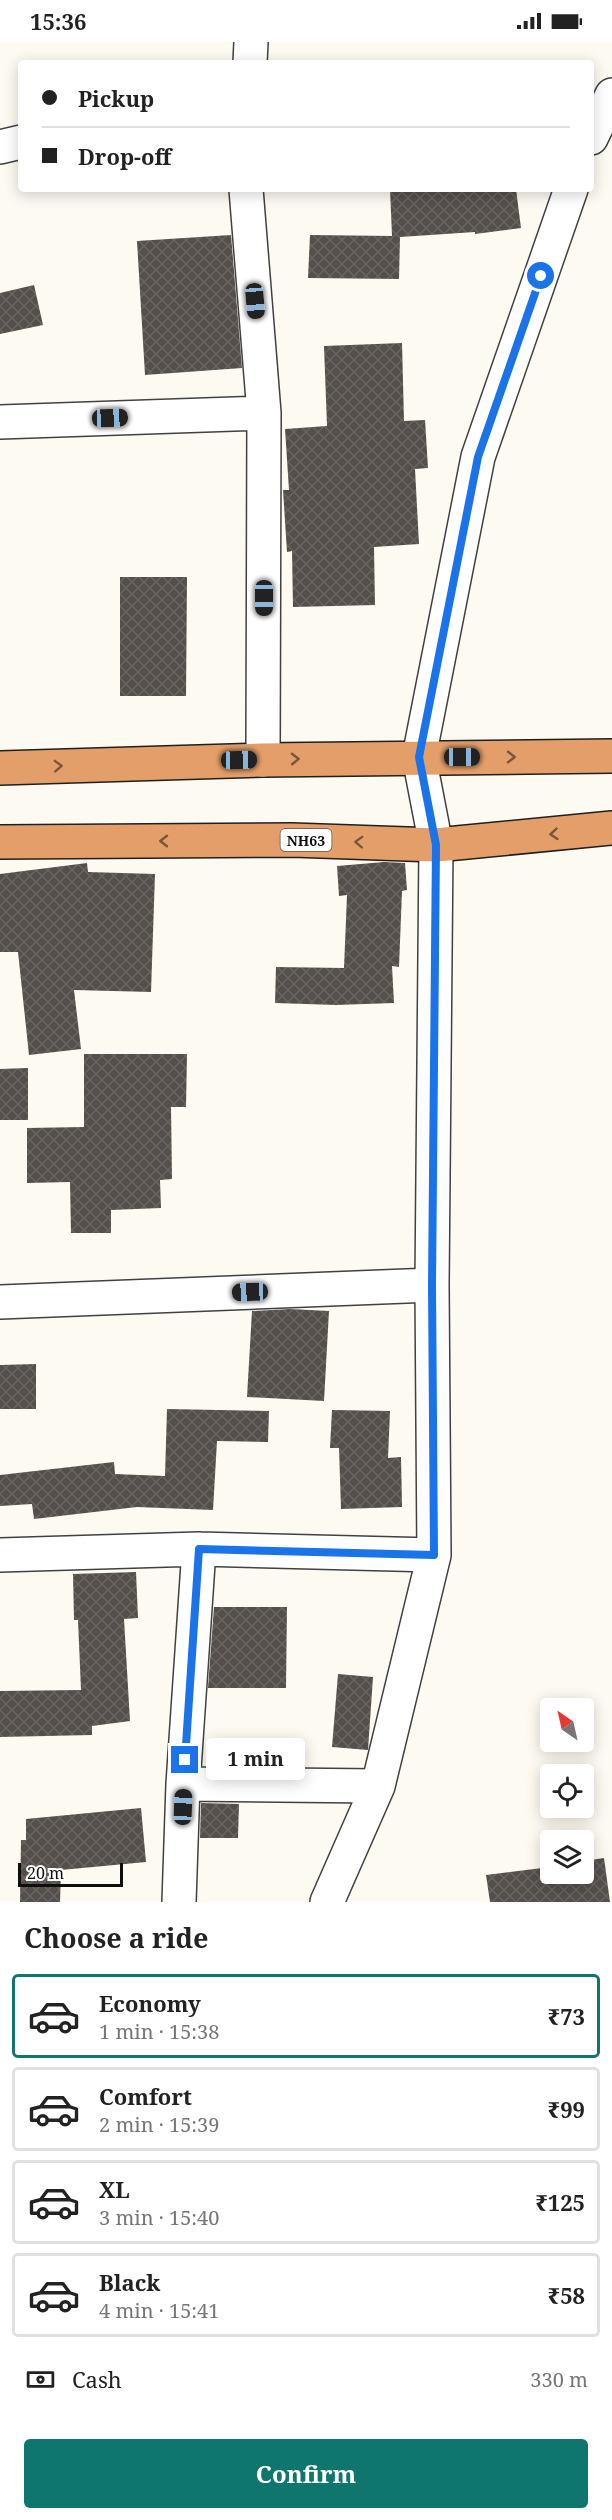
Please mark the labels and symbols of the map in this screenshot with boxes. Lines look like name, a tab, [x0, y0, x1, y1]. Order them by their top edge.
route start	[527, 262, 554, 289]
car	[244, 282, 266, 320]
car	[92, 408, 128, 428]
car	[255, 580, 273, 616]
car	[444, 748, 480, 766]
car	[221, 751, 257, 769]
one-way arrow	[507, 751, 516, 763]
one-way arrow	[291, 753, 300, 765]
one-way arrow	[54, 760, 63, 772]
one-way arrow	[549, 827, 558, 840]
road number: NH63	[280, 829, 332, 851]
one-way arrow	[160, 835, 169, 847]
one-way arrow	[355, 836, 364, 849]
car	[232, 1282, 268, 1302]
north arrow	[540, 1698, 594, 1752]
callout: 1 min	[206, 1739, 305, 1781]
route end	[171, 1746, 198, 1773]
car	[173, 1789, 193, 1825]
scale bar	[18, 1860, 123, 1888]

